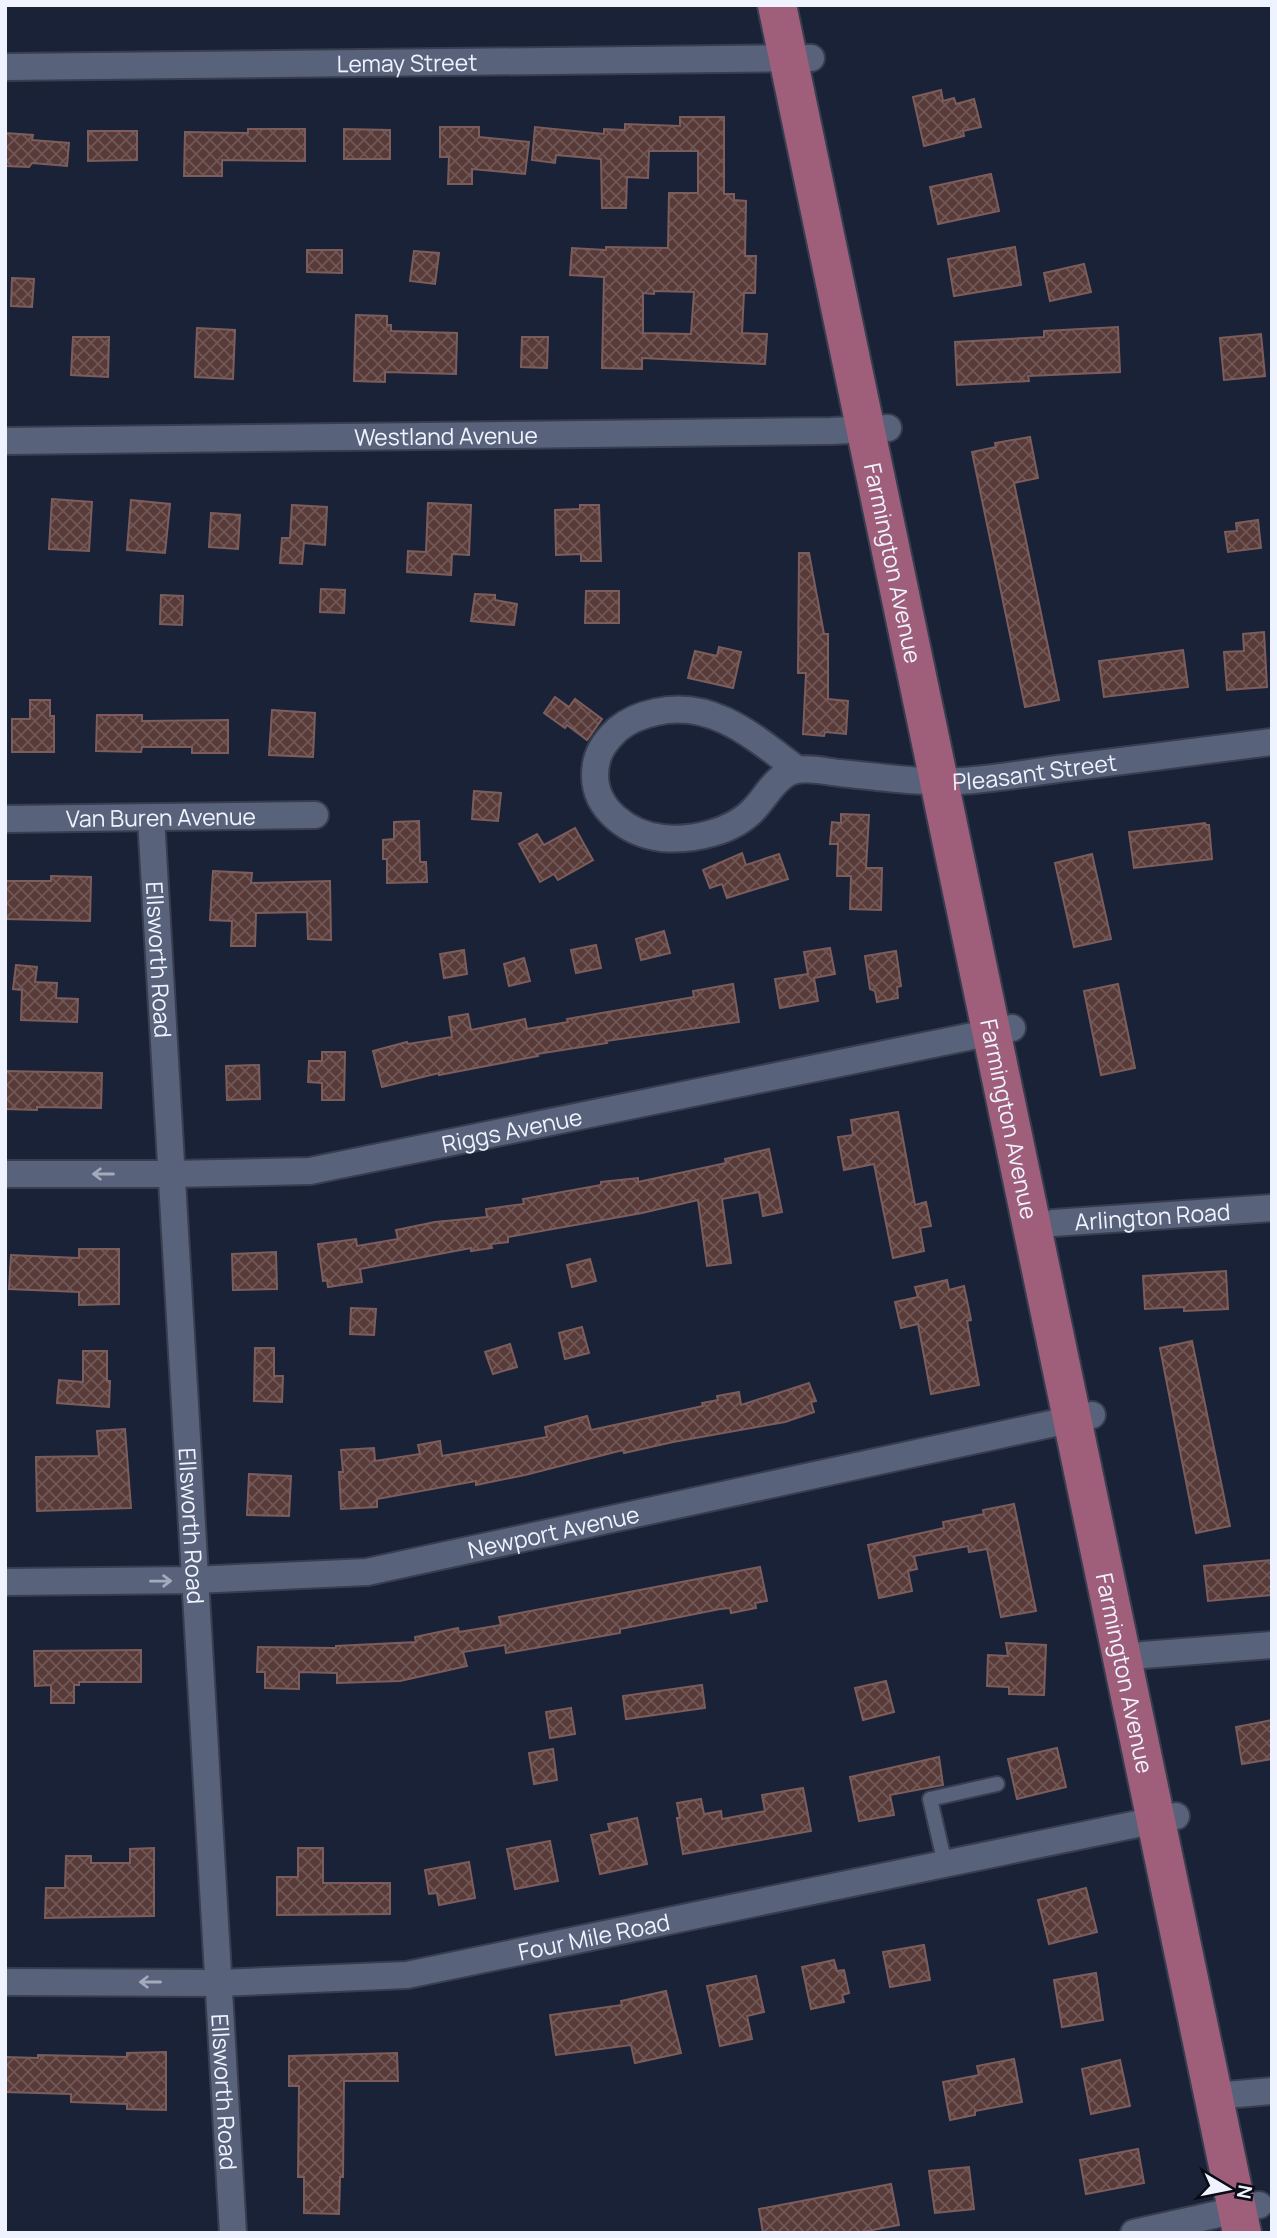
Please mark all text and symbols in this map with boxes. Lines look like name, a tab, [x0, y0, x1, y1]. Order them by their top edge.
street label: Lemay Street	[336, 46, 478, 79]
street label: Westland Avenue	[354, 419, 538, 453]
street label: Farmington Avenue	[857, 460, 930, 666]
street label: Pleasant Street	[952, 746, 1119, 797]
street label: Van Buren Avenue	[66, 800, 256, 834]
street label: Ellsworth Road	[139, 881, 180, 1039]
street label: Farmington Avenue	[973, 1016, 1046, 1222]
street label: Riggs Avenue	[439, 1100, 585, 1160]
one-way arrow	[92, 1167, 115, 1181]
street label: Arlington Road	[1073, 1195, 1231, 1237]
street label: Ellsworth Road	[172, 1447, 213, 1605]
street label: Newport Avenue	[465, 1498, 642, 1566]
street label: Farmington Avenue	[1089, 1570, 1162, 1776]
one-way arrow	[150, 1574, 173, 1587]
street label: Four Mile Road	[515, 1905, 673, 1968]
one-way arrow	[139, 1975, 162, 1989]
street label: Ellsworth Road	[204, 2013, 245, 2171]
north arrow	[1193, 2154, 1263, 2224]
text: N	[1231, 2183, 1259, 2201]

